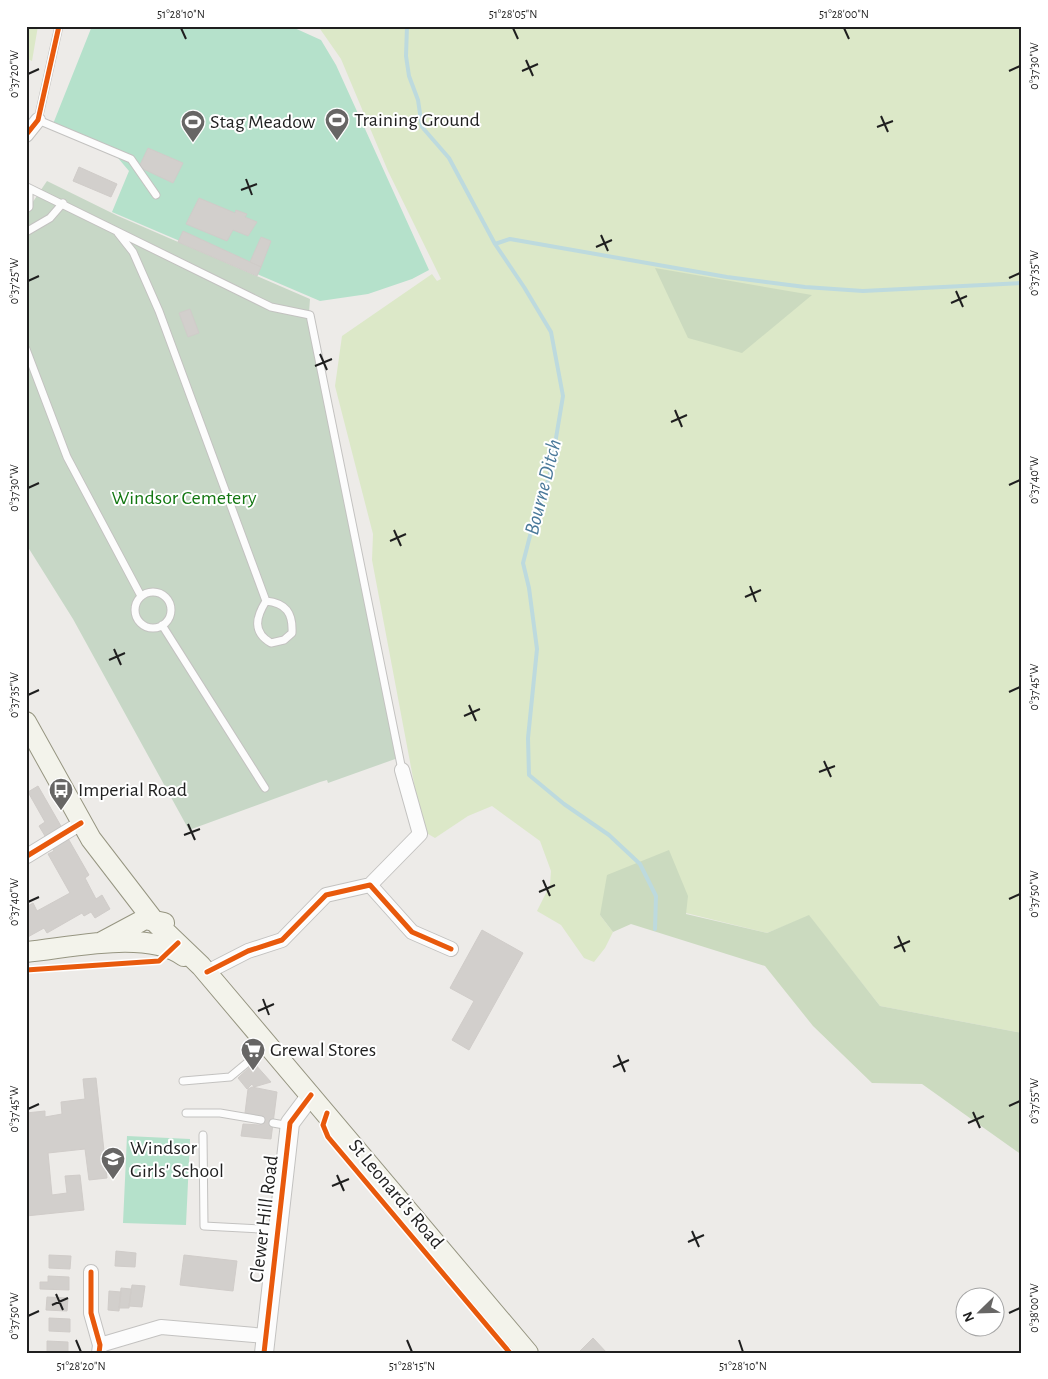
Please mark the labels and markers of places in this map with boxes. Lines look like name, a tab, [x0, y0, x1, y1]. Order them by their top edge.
sports icon: Training Ground	[324, 107, 350, 141]
sports icon: Stag Meadow	[180, 109, 206, 143]
place label: Training Ground	[354, 110, 480, 130]
place label: Stag Meadow	[210, 112, 316, 132]
bus stop icon: Imperial Road	[48, 777, 74, 811]
place label: Imperial Road	[78, 780, 187, 800]
supermarket icon: Grewal Stores	[240, 1037, 266, 1071]
place label: Grewal Stores	[270, 1040, 376, 1060]
place label: Windsor Girls' School	[130, 1138, 224, 1181]
school or university icon: Windsor Girls' School	[100, 1146, 126, 1180]

